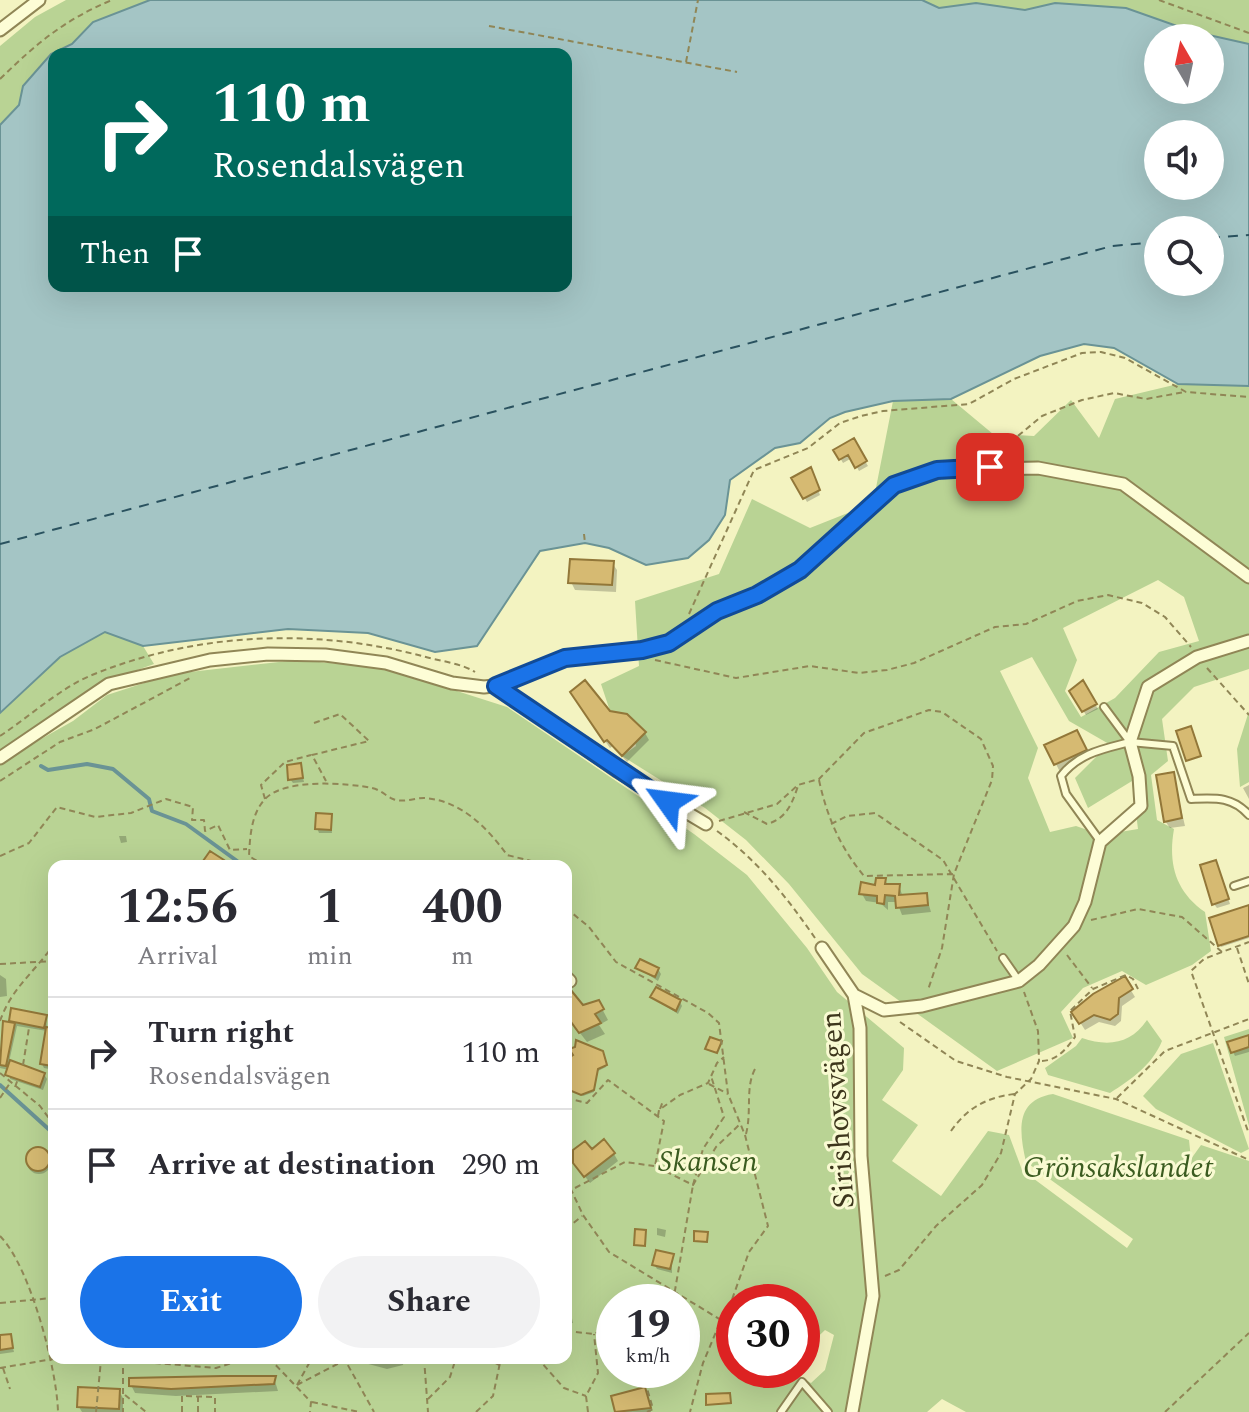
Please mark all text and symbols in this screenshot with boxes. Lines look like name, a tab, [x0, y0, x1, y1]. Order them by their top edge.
north arrow	[1144, 24, 1224, 104]
map controls	[1144, 24, 1224, 296]
text: 110 m	[212, 62, 371, 147]
icon: right	[80, 80, 184, 184]
button: sound	[1144, 120, 1224, 200]
text: Rosendalsvägen	[212, 139, 465, 194]
button: search	[1144, 216, 1224, 296]
text: Then	[80, 231, 150, 277]
icon: arrive	[166, 232, 210, 276]
pin	[956, 433, 1024, 501]
icon: arrive	[968, 445, 1012, 489]
position arrow	[626, 760, 710, 844]
text: 12:56	[117, 871, 238, 944]
text: 1	[316, 871, 343, 944]
text: 400	[422, 871, 503, 944]
text: Arrival	[137, 936, 218, 976]
text: min	[307, 936, 353, 976]
text: m	[451, 936, 473, 976]
text: Turn right	[148, 1010, 294, 1056]
street label: Sirishovsvägen	[808, 1010, 868, 1210]
text: 110 m	[462, 1030, 540, 1076]
icon: right	[80, 1031, 124, 1075]
text: Rosendalsvägen	[148, 1056, 331, 1096]
park label: Skansen	[658, 1139, 758, 1185]
text: Arrive at destination	[148, 1142, 435, 1188]
text: 290 m	[462, 1142, 540, 1188]
icon: arrive	[80, 1143, 124, 1187]
park label: Grönsakslandet	[1023, 1145, 1214, 1191]
button: Exit	[80, 1256, 302, 1348]
button: Share	[318, 1256, 540, 1348]
speed limit sign: 30	[716, 1284, 820, 1388]
text: 19	[626, 1295, 670, 1356]
text: km/h	[626, 1341, 671, 1371]

